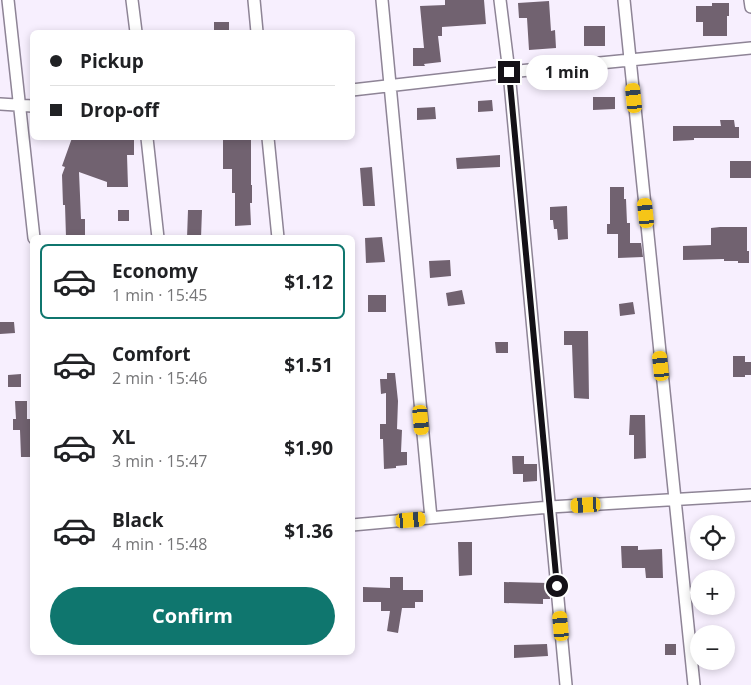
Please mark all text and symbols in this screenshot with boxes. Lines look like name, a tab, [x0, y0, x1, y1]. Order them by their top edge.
text: Pickup	[80, 48, 144, 74]
callout: 1 min	[526, 54, 609, 90]
route end	[498, 61, 520, 83]
text: 1 min	[545, 61, 589, 83]
car	[624, 82, 643, 114]
text: Drop-off	[80, 97, 159, 123]
car	[636, 197, 655, 229]
text: Economy	[112, 258, 198, 284]
icon: car	[52, 259, 97, 304]
text: $1.12	[284, 269, 333, 295]
text: 1 min · 15:45	[112, 284, 207, 306]
text: Comfort	[112, 341, 191, 367]
icon: car	[52, 342, 97, 387]
car	[651, 350, 670, 382]
text: $1.51	[284, 352, 333, 378]
text: 2 min · 15:46	[112, 367, 207, 389]
car	[412, 404, 429, 436]
text: XL	[112, 424, 135, 450]
icon: car	[52, 425, 97, 470]
text: $1.90	[284, 435, 333, 461]
text: 3 min · 15:47	[112, 450, 207, 472]
car	[570, 497, 601, 513]
text: Black	[112, 507, 164, 533]
icon: car	[52, 508, 97, 553]
car	[395, 511, 426, 529]
map controls	[690, 515, 735, 670]
button: locate	[690, 515, 735, 560]
text: $1.36	[284, 518, 333, 544]
text: 4 min · 15:48	[112, 533, 207, 555]
button: +	[690, 570, 735, 615]
route start	[546, 575, 568, 597]
button: Confirm	[50, 587, 335, 645]
car	[552, 610, 569, 642]
button: −	[690, 625, 735, 670]

